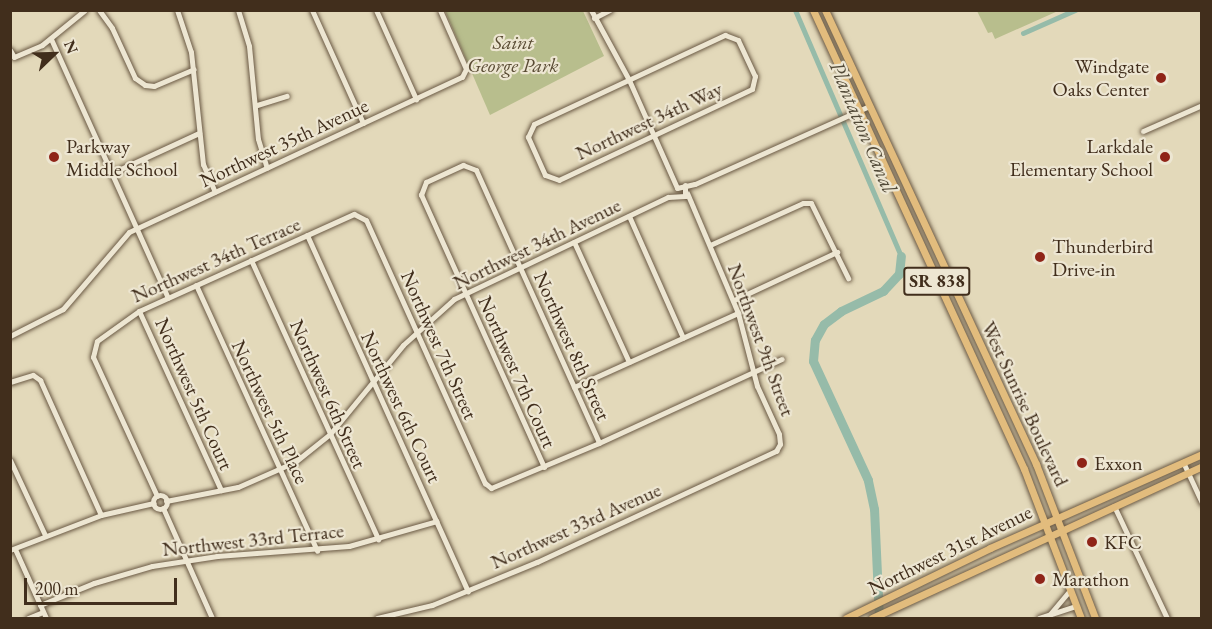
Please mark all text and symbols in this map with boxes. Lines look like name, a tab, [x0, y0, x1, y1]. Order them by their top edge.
north arrow	[24, 24, 84, 84]
park label: Saint George Park	[467, 31, 559, 78]
text: N	[59, 37, 83, 57]
place label: Windgate Oaks Center	[1053, 54, 1149, 101]
water label: Plantation Canal	[824, 57, 902, 197]
marker: Windgate Oaks Center	[1154, 71, 1168, 85]
street label: Northwest 34th Way	[572, 77, 726, 165]
street label: Northwest 35th Avenue	[196, 93, 372, 193]
place label: Parkway Middle School	[66, 134, 178, 181]
place label: Larkdale Elementary School	[1009, 134, 1153, 181]
marker: Parkway Middle School	[47, 150, 61, 164]
marker: Larkdale Elementary School	[1158, 150, 1172, 164]
street label: Northwest 34th Avenue	[449, 193, 625, 295]
street label: Northwest 34th Terrace	[128, 212, 304, 308]
place label: Thunderbird Drive-in	[1052, 234, 1153, 281]
marker: Thunderbird Drive-in	[1033, 250, 1047, 264]
street label: Northwest 9th Street	[722, 261, 800, 419]
road number: SR 838	[902, 266, 972, 296]
street label: Northwest 7th Street	[395, 267, 483, 423]
street label: Northwest 8th Street	[528, 268, 616, 424]
street label: Northwest 7th Court	[473, 292, 561, 452]
street label: Northwest 5th Court	[150, 314, 238, 474]
street label: Northwest 6th Street	[284, 316, 372, 472]
street label: West Sunrise Boulevard	[976, 318, 1074, 490]
street label: Northwest 6th Court	[355, 328, 447, 486]
street label: Northwest 5th Place	[226, 336, 314, 488]
place label: Exxon	[1094, 451, 1142, 475]
marker: Exxon	[1075, 456, 1089, 470]
street label: Northwest 33rd Avenue	[487, 478, 665, 574]
street label: Northwest 31st Avenue	[864, 500, 1036, 600]
street label: Northwest 33rd Terrace	[161, 519, 345, 561]
place label: KFC	[1104, 530, 1142, 554]
marker: KFC	[1085, 535, 1099, 549]
scale bar	[27, 566, 180, 604]
place label: Marathon	[1052, 567, 1129, 591]
marker: Marathon	[1033, 572, 1047, 586]
text: 200 m	[35, 577, 79, 600]

